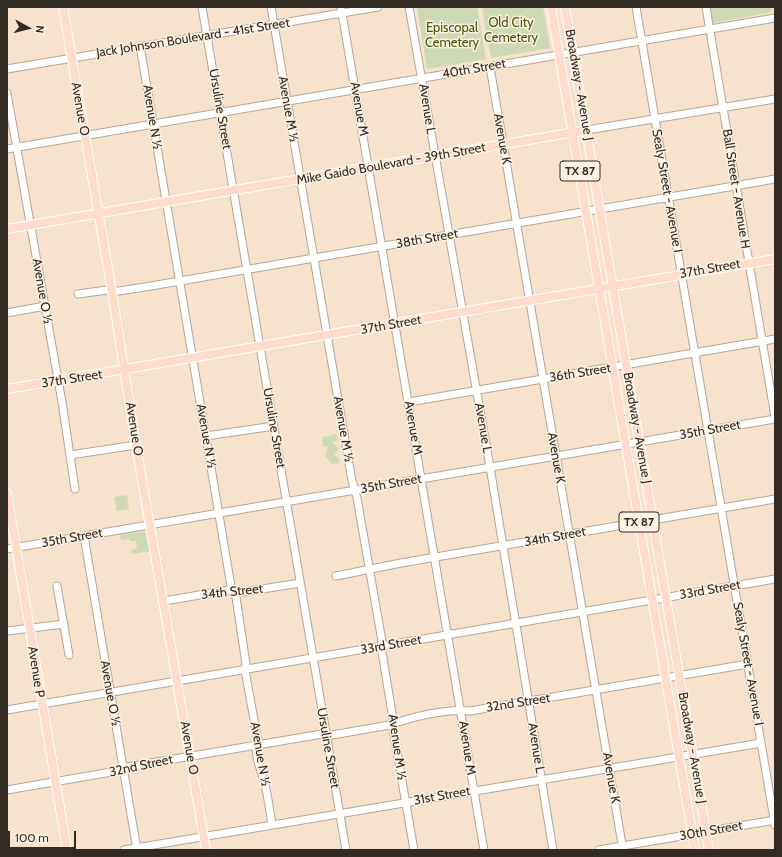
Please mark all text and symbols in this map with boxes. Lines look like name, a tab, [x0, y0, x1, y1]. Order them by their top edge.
north arrow	[8, 8, 48, 48]
street label: Jack Johnson Boulevard - 41st Street	[95, 15, 291, 61]
park label: Old City Cemetery	[484, 15, 538, 46]
park label: Episcopal Cemetery	[425, 20, 479, 51]
text: N	[32, 25, 47, 34]
street label: Broadway - Avenue J	[562, 28, 596, 142]
street label: 40th Street	[441, 56, 507, 82]
street label: Ursuline Street	[205, 67, 235, 151]
street label: Avenue M ½	[275, 75, 301, 143]
street label: Avenue O	[68, 81, 92, 137]
street label: Avenue M	[347, 81, 371, 137]
street label: Avenue L	[415, 83, 439, 135]
street label: Avenue N ½	[139, 84, 165, 150]
street label: Avenue K	[490, 112, 514, 166]
street label: Sealy Street - Avenue I	[648, 128, 686, 254]
street label: Ball Street - Avenue H	[719, 128, 753, 250]
street label: Mike Gaido Boulevard - 39th Street	[295, 140, 487, 188]
road number: TX 87	[560, 161, 600, 181]
street label: 38th Street	[395, 226, 459, 252]
street label: 37th Street	[678, 256, 742, 282]
street label: Avenue O ½	[29, 257, 55, 325]
street label: 37th Street	[359, 312, 423, 338]
street label: 36th Street	[548, 360, 612, 386]
street label: 37th Street	[40, 366, 104, 392]
street label: Broadway - Avenue J	[620, 371, 654, 485]
street label: Ursuline Street	[259, 386, 289, 470]
street label: Avenue M ½	[330, 395, 356, 463]
street label: Avenue M	[401, 400, 425, 456]
street label: Avenue O	[122, 401, 146, 457]
street label: Avenue L	[471, 402, 495, 454]
street label: Avenue N ½	[193, 403, 219, 469]
street label: 35th Street	[678, 417, 742, 443]
street label: Avenue K	[544, 431, 568, 485]
street label: 35th Street	[359, 471, 423, 497]
road number: TX 87	[619, 512, 659, 532]
street label: 34th Street	[523, 524, 587, 550]
street label: 35th Street	[40, 525, 104, 551]
street label: 33rd Street	[678, 577, 742, 603]
street label: 34th Street	[200, 581, 264, 603]
street label: Sealy Street - Avenue I	[729, 601, 767, 727]
street label: 33rd Street	[359, 632, 423, 658]
street label: Avenue P	[24, 645, 48, 699]
street label: Avenue O ½	[97, 659, 123, 727]
street label: 32nd Street	[485, 690, 551, 716]
street label: Broadway - Avenue J	[675, 691, 709, 805]
street label: Ursuline Street	[313, 706, 343, 790]
street label: Avenue M ½	[385, 713, 409, 781]
street label: Avenue O	[177, 720, 201, 776]
street label: Avenue M	[455, 720, 479, 776]
street label: Avenue N ½	[247, 721, 273, 787]
street label: Avenue L	[524, 722, 548, 774]
street label: Avenue K	[599, 751, 623, 805]
street label: 32nd Street	[108, 752, 174, 780]
street label: 31st Street	[412, 783, 472, 809]
street label: 30th Street	[678, 818, 744, 844]
scale bar	[10, 823, 78, 849]
text: 100 m	[15, 830, 49, 845]

